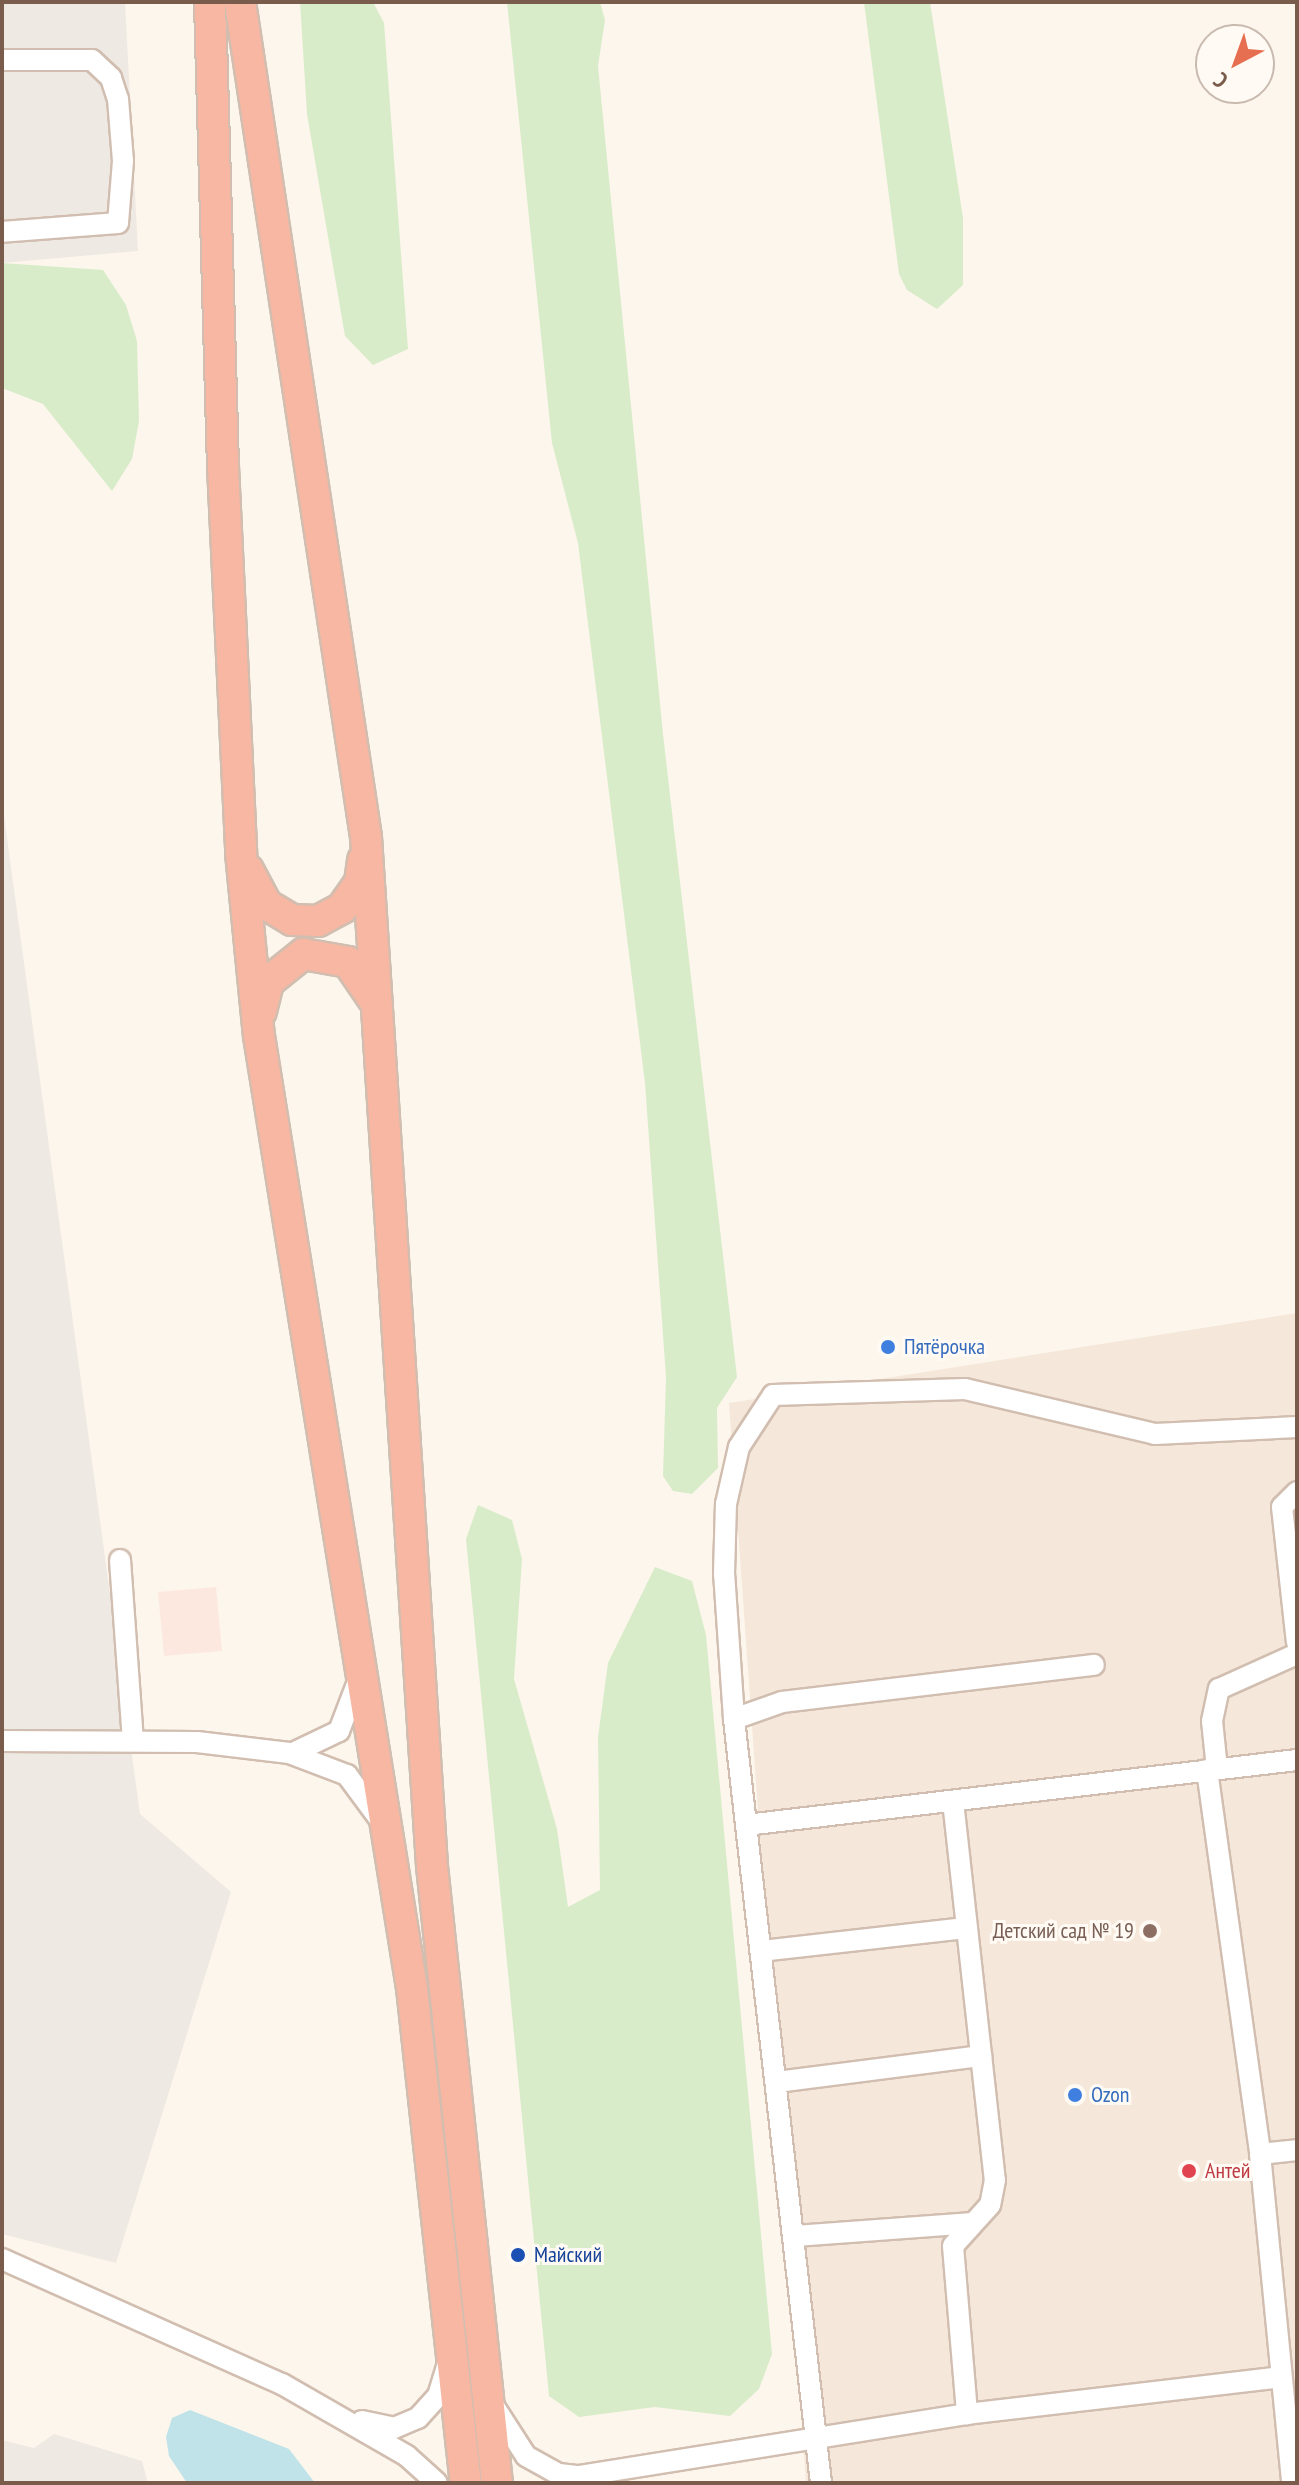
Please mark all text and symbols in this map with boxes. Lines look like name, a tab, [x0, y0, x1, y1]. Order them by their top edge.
north arrow	[1195, 24, 1275, 104]
text: С	[1208, 67, 1234, 94]
place label: Пятёрочка	[904, 1334, 985, 1360]
marker: Пятёрочка	[879, 1338, 897, 1356]
place label: Детский сад № 19	[993, 1918, 1134, 1944]
marker: Детский сад № 19	[1141, 1922, 1159, 1940]
place label: Ozon	[1091, 2082, 1130, 2108]
marker: Ozon	[1066, 2086, 1084, 2104]
place label: Антей	[1205, 2158, 1250, 2184]
marker: Антей	[1180, 2162, 1198, 2180]
place label: Майский	[534, 2242, 602, 2268]
marker: Майский	[509, 2246, 527, 2264]

